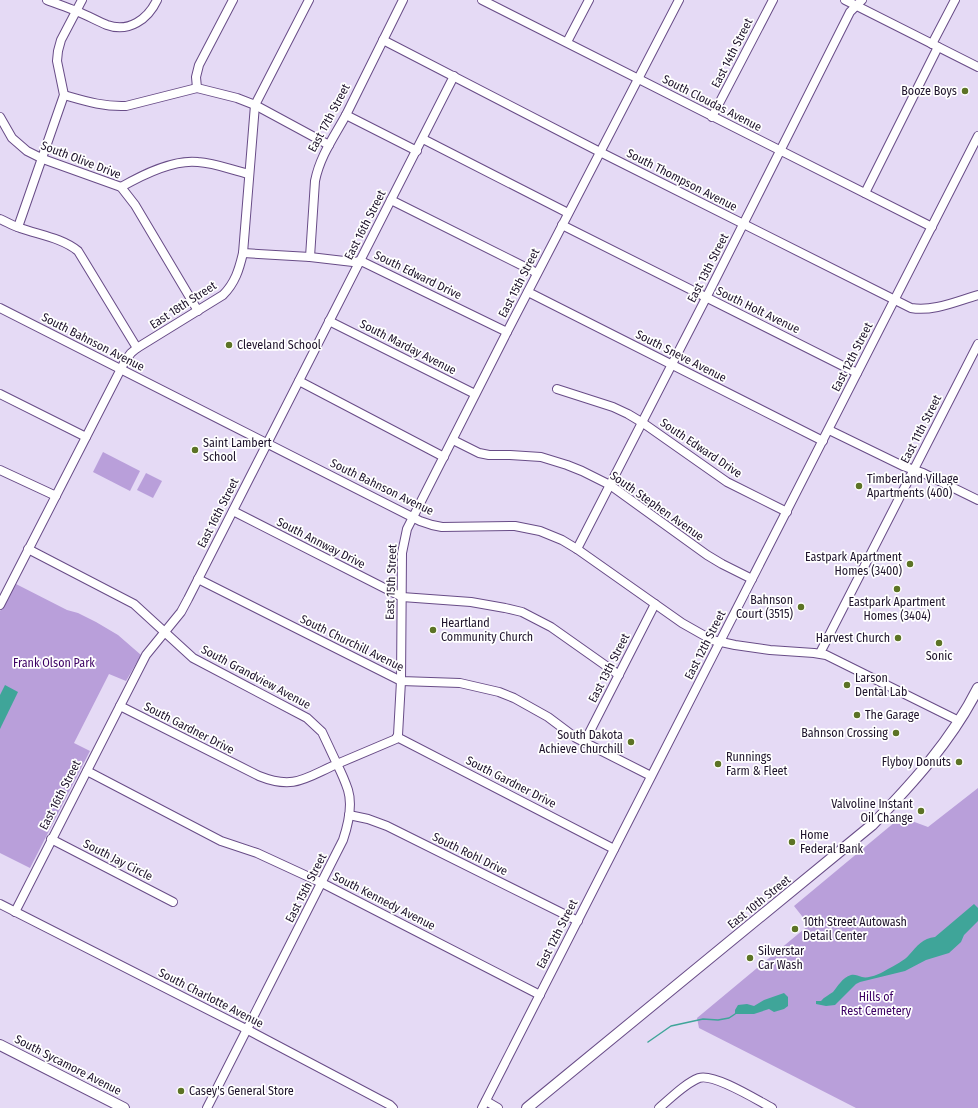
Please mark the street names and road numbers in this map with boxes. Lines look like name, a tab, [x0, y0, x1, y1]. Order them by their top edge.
street label: East 14th Street	[708, 16, 756, 90]
street label: South Cloudas Avenue	[660, 72, 764, 134]
street label: East 17th Street	[305, 81, 353, 155]
street label: South Olive Drive	[39, 138, 123, 182]
street label: South Thompson Avenue	[624, 146, 740, 214]
street label: East 16th Street	[341, 188, 389, 262]
street label: East 13th Street	[685, 231, 731, 305]
street label: East 15th Street	[496, 246, 542, 320]
street label: South Edward Drive	[372, 248, 464, 302]
street label: East 18th Street	[147, 278, 219, 332]
street label: South Holt Avenue	[714, 284, 802, 336]
street label: South Bahnson Avenue	[39, 310, 147, 374]
street label: South Marday Avenue	[357, 317, 459, 377]
street label: East 12th Street	[829, 320, 875, 394]
street label: South Sneve Avenue	[633, 327, 729, 385]
street label: East 11th Street	[898, 392, 944, 466]
street label: South Edward Drive	[657, 415, 745, 481]
street label: South Bahnson Avenue	[328, 456, 436, 518]
street label: South Stephen Avenue	[607, 468, 707, 544]
street label: East 16th Street	[194, 476, 242, 550]
street label: South Annway Drive	[274, 515, 368, 571]
street label: East 15th Street	[383, 544, 399, 620]
street label: East 12th Street	[682, 608, 728, 682]
street label: South Churchill Avenue	[298, 612, 406, 674]
street label: East 13th Street	[586, 631, 632, 705]
street label: South Grandview Avenue	[199, 642, 313, 712]
street label: South Gardner Drive	[142, 699, 236, 757]
street label: South Gardner Drive	[464, 753, 558, 811]
street label: East 16th Street	[36, 758, 84, 832]
street label: South Rohl Drive	[430, 830, 510, 878]
street label: South Jay Circle	[81, 837, 155, 883]
street label: East 15th Street	[283, 851, 329, 925]
street label: South Kennedy Avenue	[330, 869, 438, 933]
street label: East 10th Street	[725, 872, 793, 932]
street label: East 12th Street	[534, 897, 580, 971]
street label: South Charlotte Avenue	[156, 965, 266, 1031]
street label: South Sycamore Avenue	[12, 1032, 124, 1098]

